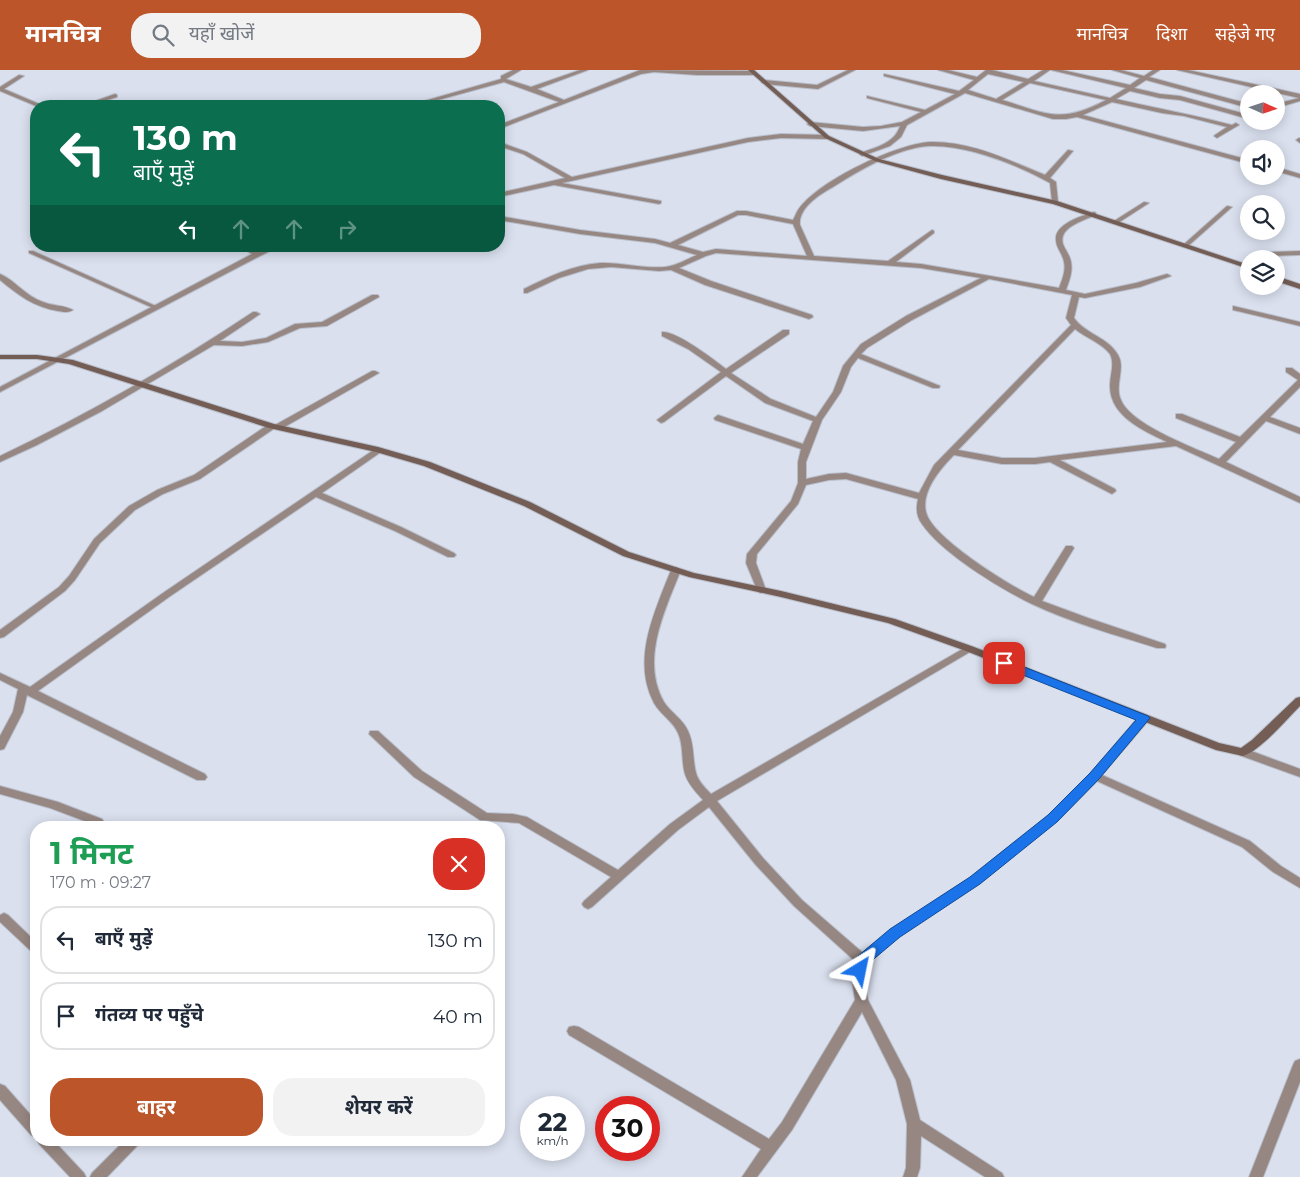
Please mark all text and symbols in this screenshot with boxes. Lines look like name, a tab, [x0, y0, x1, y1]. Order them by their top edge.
search box	[131, 13, 481, 58]
text: मानचित्र	[25, 19, 101, 48]
icon: search	[149, 21, 177, 49]
text: यहाँ खोजें	[189, 22, 254, 45]
text: मानचित्र	[1077, 23, 1128, 45]
text: दिशा	[1156, 23, 1187, 45]
text: सहेजे गए	[1215, 23, 1275, 45]
north arrow	[1240, 85, 1285, 130]
map controls	[1240, 85, 1285, 295]
text: 130 m	[133, 116, 238, 159]
icon: left	[50, 120, 115, 185]
button: sound	[1240, 140, 1285, 185]
text: बाएँ मुड़ें	[133, 159, 194, 186]
button: search	[1240, 195, 1285, 240]
icon: left	[174, 215, 202, 243]
icon: ahead	[227, 215, 255, 243]
icon: ahead	[280, 215, 308, 243]
icon: right	[333, 215, 361, 243]
button: layers	[1240, 250, 1285, 295]
pin	[983, 642, 1025, 684]
icon: arrive	[990, 649, 1018, 677]
text: 1 मिनट	[50, 835, 133, 872]
button: close	[433, 838, 485, 890]
text: 170 m · 09:27	[50, 873, 151, 892]
icon: left	[52, 926, 80, 954]
text: बाएँ मुड़ें	[95, 927, 152, 950]
text: 130 m	[428, 929, 483, 952]
position arrow	[833, 943, 885, 995]
icon: arrive	[52, 1002, 80, 1030]
text: गंतव्य पर पहुँचे	[95, 1003, 203, 1026]
text: 40 m	[433, 1005, 483, 1028]
button: बाहर	[50, 1078, 263, 1136]
button: शेयर करें	[273, 1078, 485, 1136]
speed limit sign: 30	[595, 1096, 660, 1161]
text: 22	[538, 1107, 567, 1137]
text: km/h	[536, 1133, 569, 1148]

